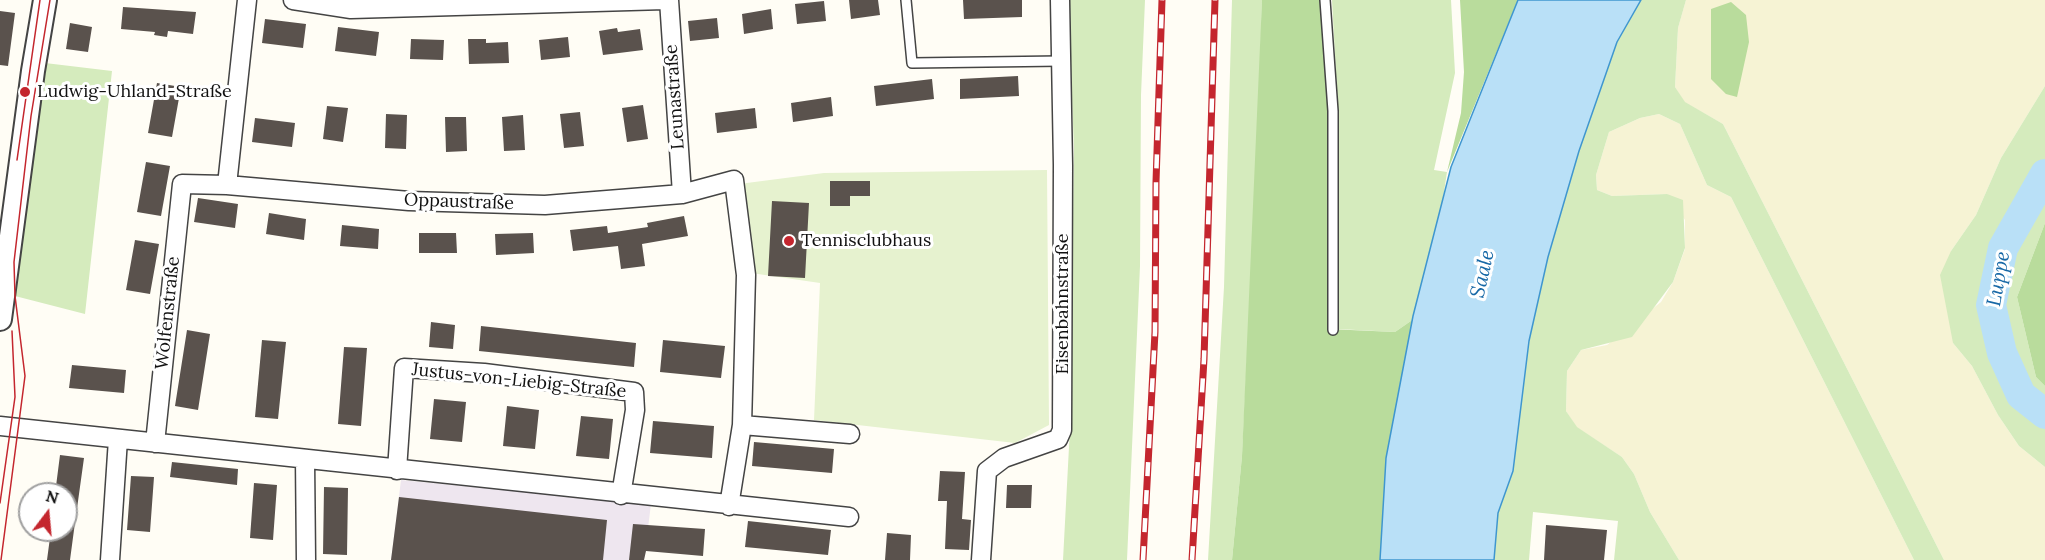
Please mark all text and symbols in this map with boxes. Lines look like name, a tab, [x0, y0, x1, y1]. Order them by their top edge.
street label: Leunastraße	[661, 44, 689, 150]
place label: Ludwig-Uhland-Straße	[37, 81, 232, 103]
marker: Ludwig-Uhland-Straße	[18, 85, 32, 99]
street label: Oppaustraße	[404, 189, 514, 215]
place label: Tennisclubhaus	[801, 230, 931, 252]
street label: Eisenbahnstraße	[1052, 233, 1074, 375]
marker: Tennisclubhaus	[782, 234, 796, 248]
water label: Saale	[1466, 248, 1500, 300]
water label: Luppe	[1982, 250, 2016, 308]
street label: Wolfenstraße	[151, 255, 185, 371]
street label: Justus-von-Liebig-Straße	[411, 359, 627, 403]
north arrow	[18, 482, 78, 542]
text: N	[44, 485, 61, 508]

